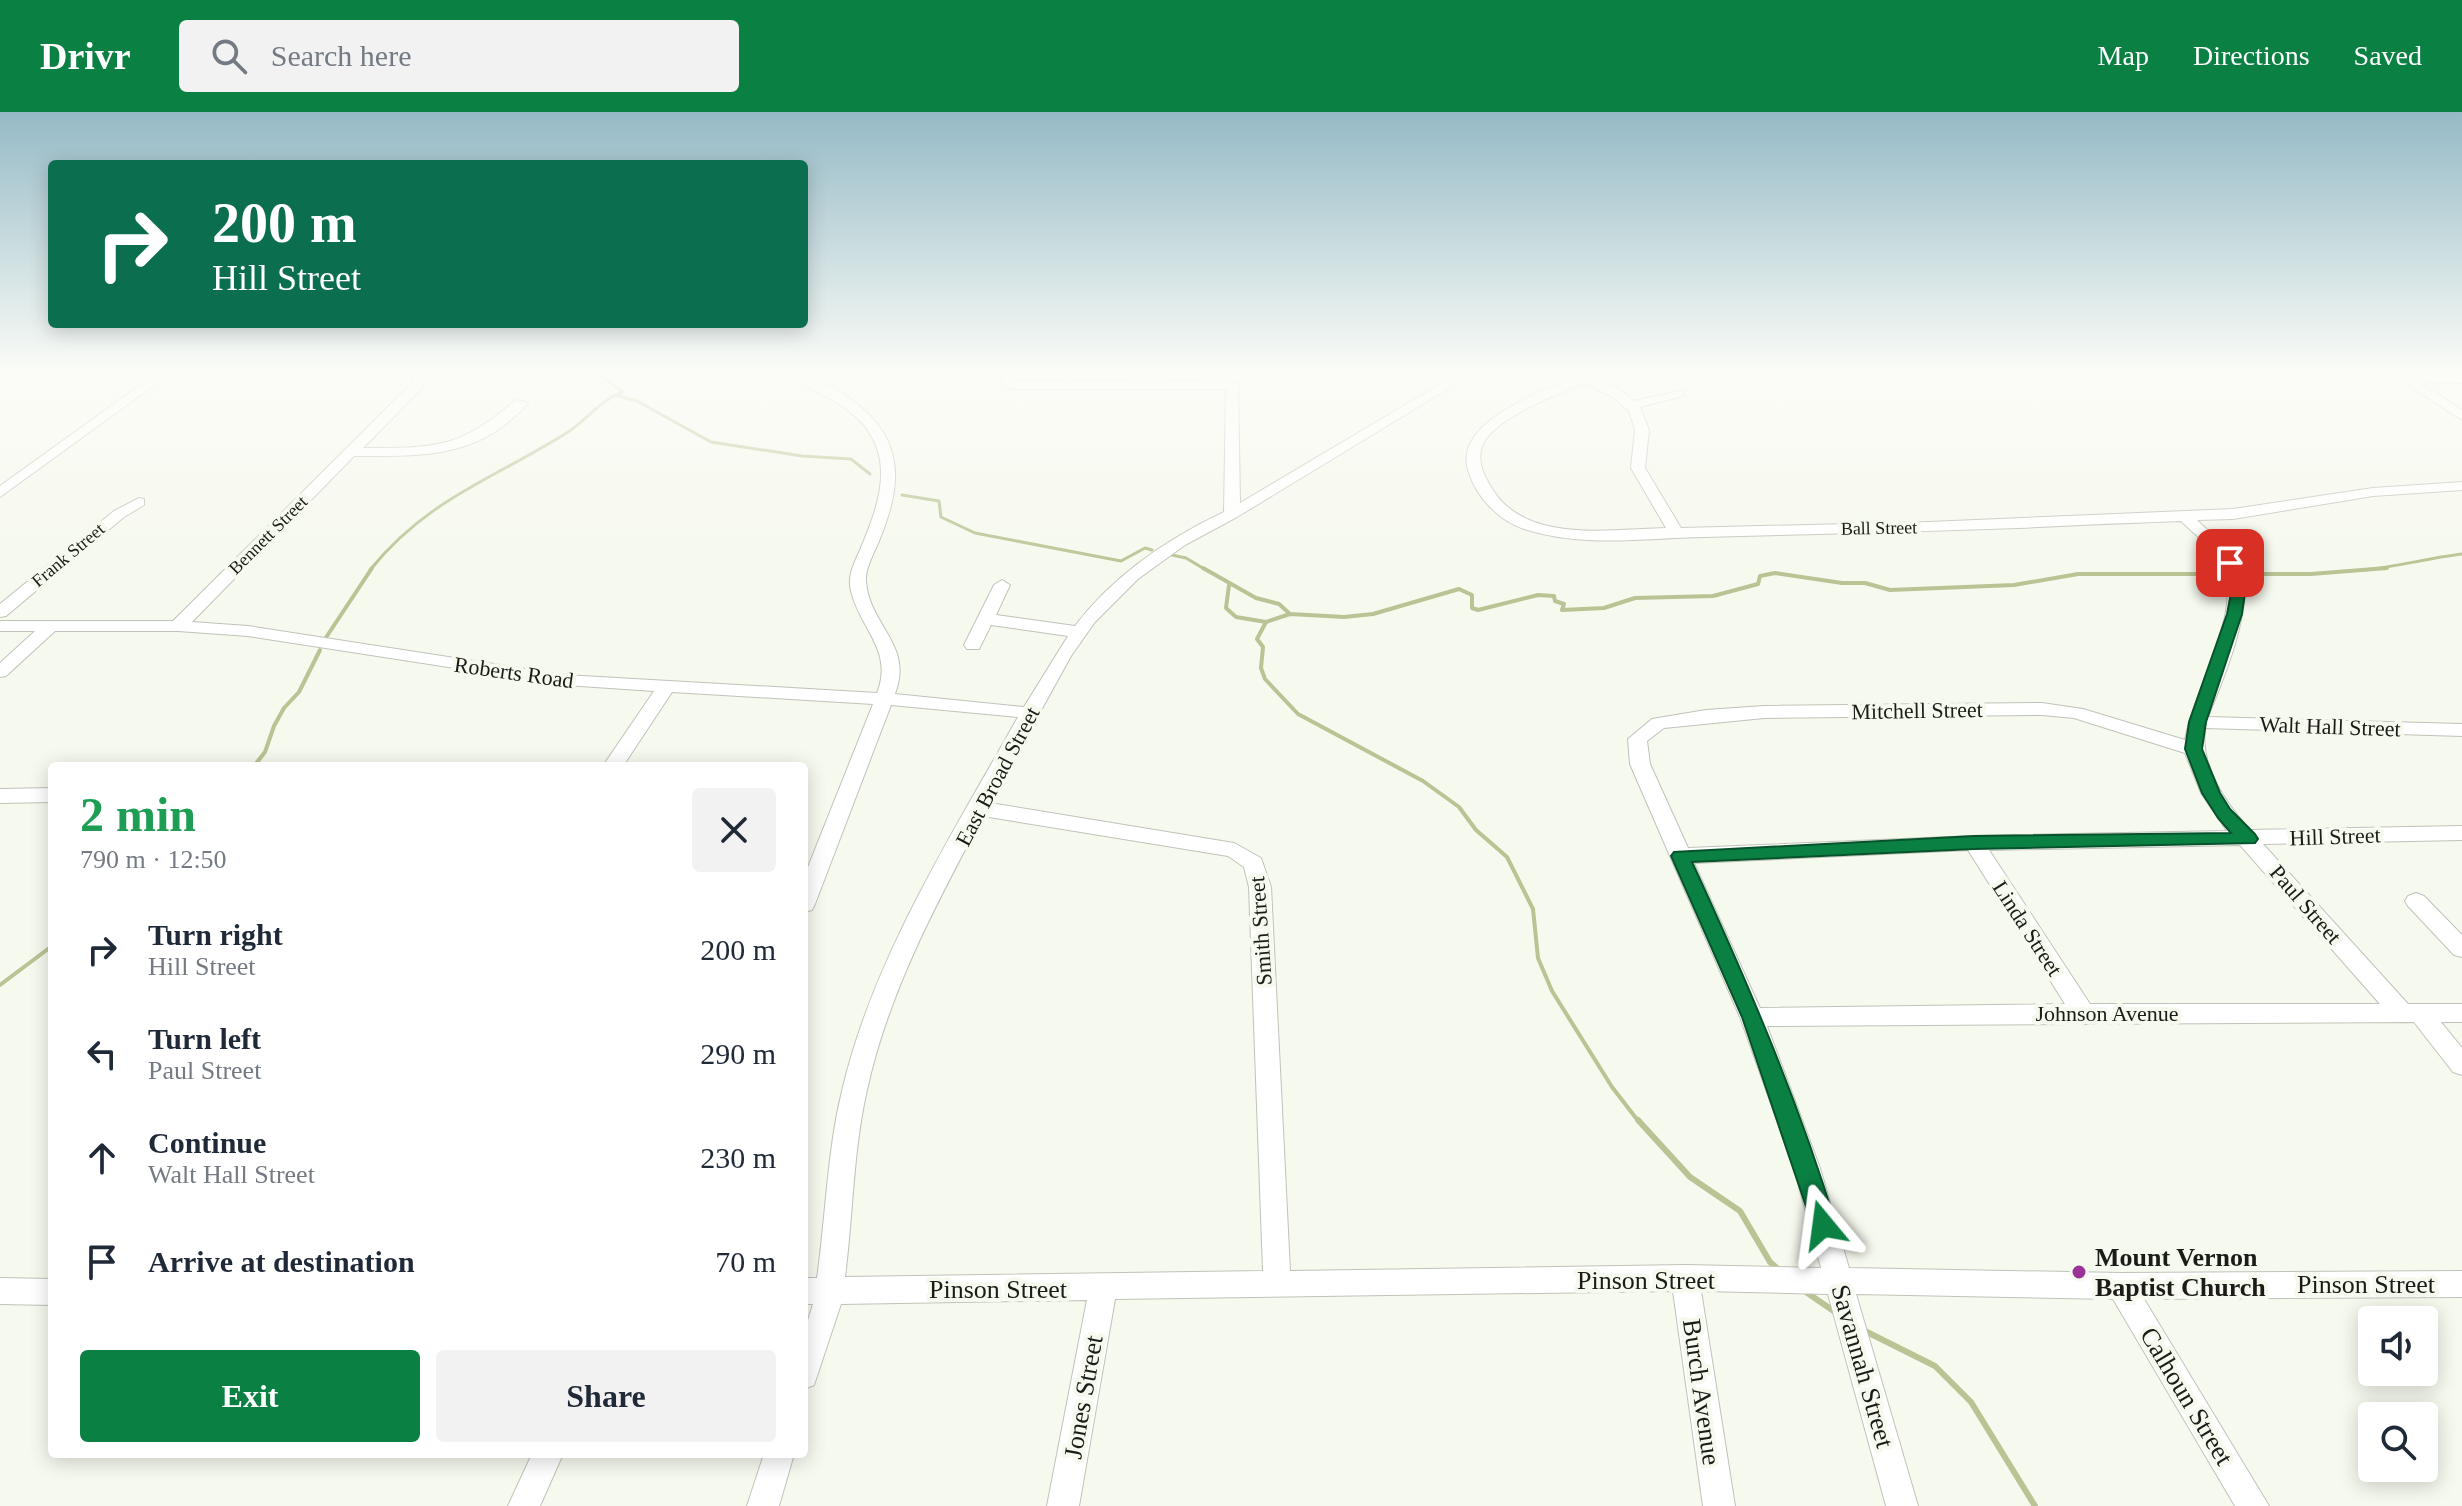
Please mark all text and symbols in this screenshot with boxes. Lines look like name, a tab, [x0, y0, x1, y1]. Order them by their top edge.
search box	[179, 20, 739, 92]
icon: search	[207, 34, 251, 78]
text: Drivr	[40, 35, 131, 77]
text: Search here	[271, 39, 411, 72]
text: Map	[2098, 40, 2149, 71]
text: Directions	[2193, 40, 2310, 71]
text: Saved	[2354, 40, 2422, 71]
icon: right	[80, 192, 184, 296]
text: 200 m	[212, 192, 357, 254]
text: Hill Street	[212, 258, 361, 298]
street label: Bennett Street	[225, 492, 311, 578]
street label: Ball Street	[1841, 517, 1917, 539]
street label: Frank Street	[28, 519, 108, 591]
pin	[2196, 529, 2264, 597]
icon: arrive	[2208, 541, 2252, 585]
street label: Roberts Road	[453, 652, 575, 693]
street label: Mitchell Street	[1851, 697, 1983, 724]
street label: East Broad Street	[950, 702, 1045, 850]
street label: Walt Hall Street	[2259, 712, 2401, 741]
text: 2 min	[80, 788, 196, 841]
button: close	[692, 788, 776, 872]
street label: Hill Street	[2289, 822, 2381, 851]
text: 790 m · 12:50	[80, 845, 227, 874]
street label: Paul Street	[2265, 860, 2347, 949]
street label: Smith Street	[1244, 876, 1277, 986]
street label: Linda Street	[1988, 876, 2068, 980]
text: Turn right	[148, 918, 283, 951]
icon: right	[80, 928, 124, 972]
text: 200 m	[700, 933, 776, 966]
text: Hill Street	[148, 952, 256, 981]
street label: Johnson Avenue	[2035, 1001, 2179, 1026]
text: Turn left	[148, 1022, 261, 1055]
icon: left	[80, 1032, 124, 1076]
text: 290 m	[700, 1037, 776, 1070]
text: Paul Street	[148, 1056, 261, 1085]
text: Continue	[148, 1126, 266, 1159]
icon: ahead	[80, 1136, 124, 1180]
text: 230 m	[700, 1141, 776, 1174]
text: Walt Hall Street	[148, 1160, 315, 1189]
position arrow	[1781, 1183, 1865, 1267]
icon: arrive	[80, 1240, 124, 1284]
place label: Mount Vernon Baptist Church	[2095, 1243, 2266, 1302]
text: Arrive at destination	[148, 1245, 415, 1278]
text: 70 m	[715, 1245, 776, 1278]
marker: Mount Vernon Baptist Church	[2070, 1263, 2088, 1281]
street label: Pinson Street	[1577, 1266, 1716, 1295]
street label: Pinson Street	[2297, 1270, 2436, 1299]
street label: Pinson Street	[929, 1275, 1068, 1304]
street label: Savannah Street	[1825, 1281, 1900, 1452]
map controls	[2358, 1306, 2438, 1482]
button: sound	[2358, 1306, 2438, 1386]
street label: Burch Avenue	[1677, 1317, 1726, 1467]
street label: Calhoun Street	[2134, 1322, 2239, 1471]
street label: Jones Street	[1058, 1332, 1109, 1461]
button: Exit	[80, 1350, 420, 1442]
button: Share	[436, 1350, 776, 1442]
button: search	[2358, 1402, 2438, 1482]

